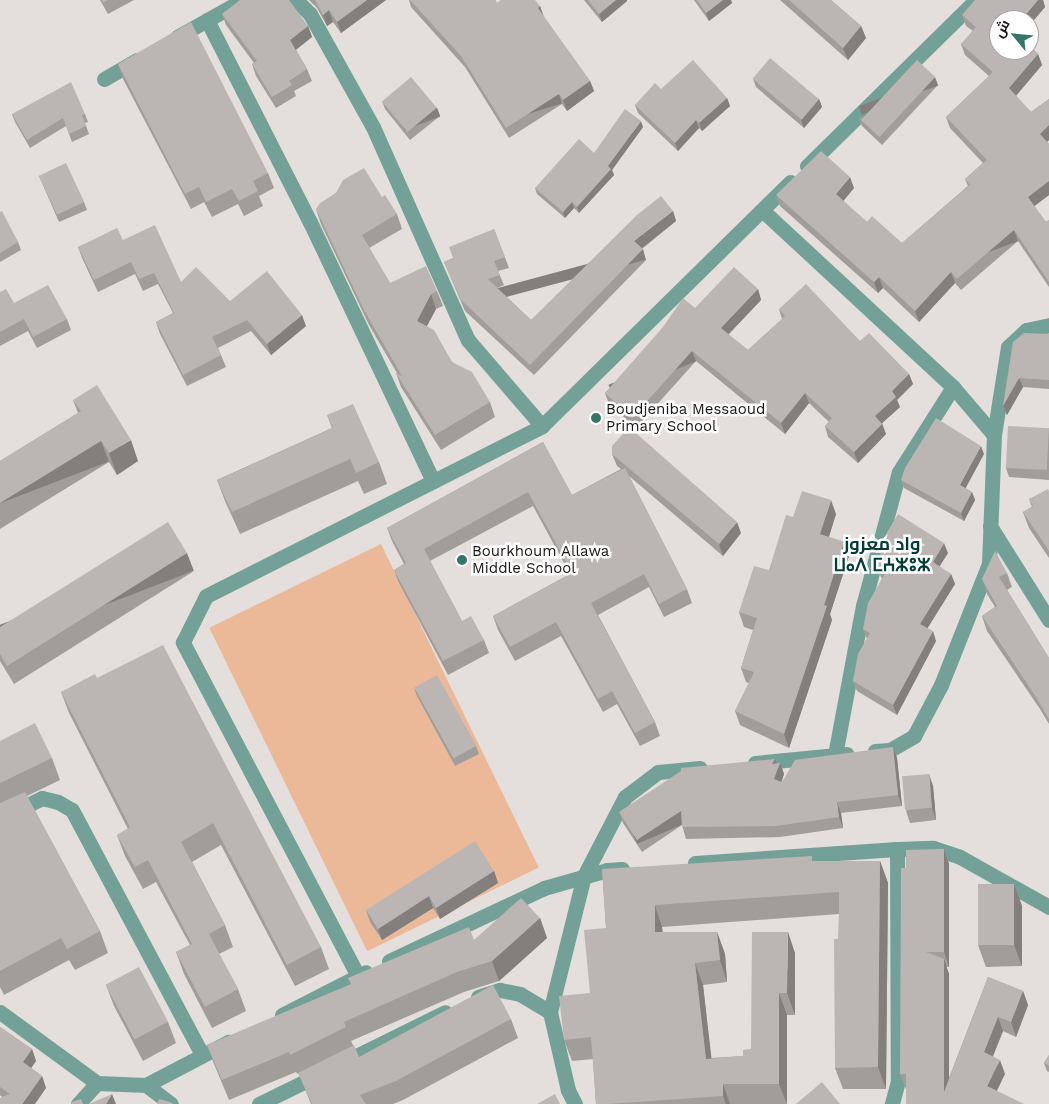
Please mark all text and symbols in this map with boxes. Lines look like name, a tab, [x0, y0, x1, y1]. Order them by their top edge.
north arrow	[989, 10, 1039, 60]
text: ش	[990, 17, 1013, 40]
place label: Boudjeniba Messaoud Primary School	[606, 400, 766, 435]
marker: Boudjeniba Messaoud Primary School	[590, 412, 602, 424]
district label: واد معزوز ⵡⴰⴷ ⵎⵄⵣⵓⵣ	[833, 534, 931, 576]
place label: Bourkhoum Allawa Middle School	[472, 542, 610, 577]
marker: Bourkhoum Allawa Middle School	[456, 554, 468, 566]

